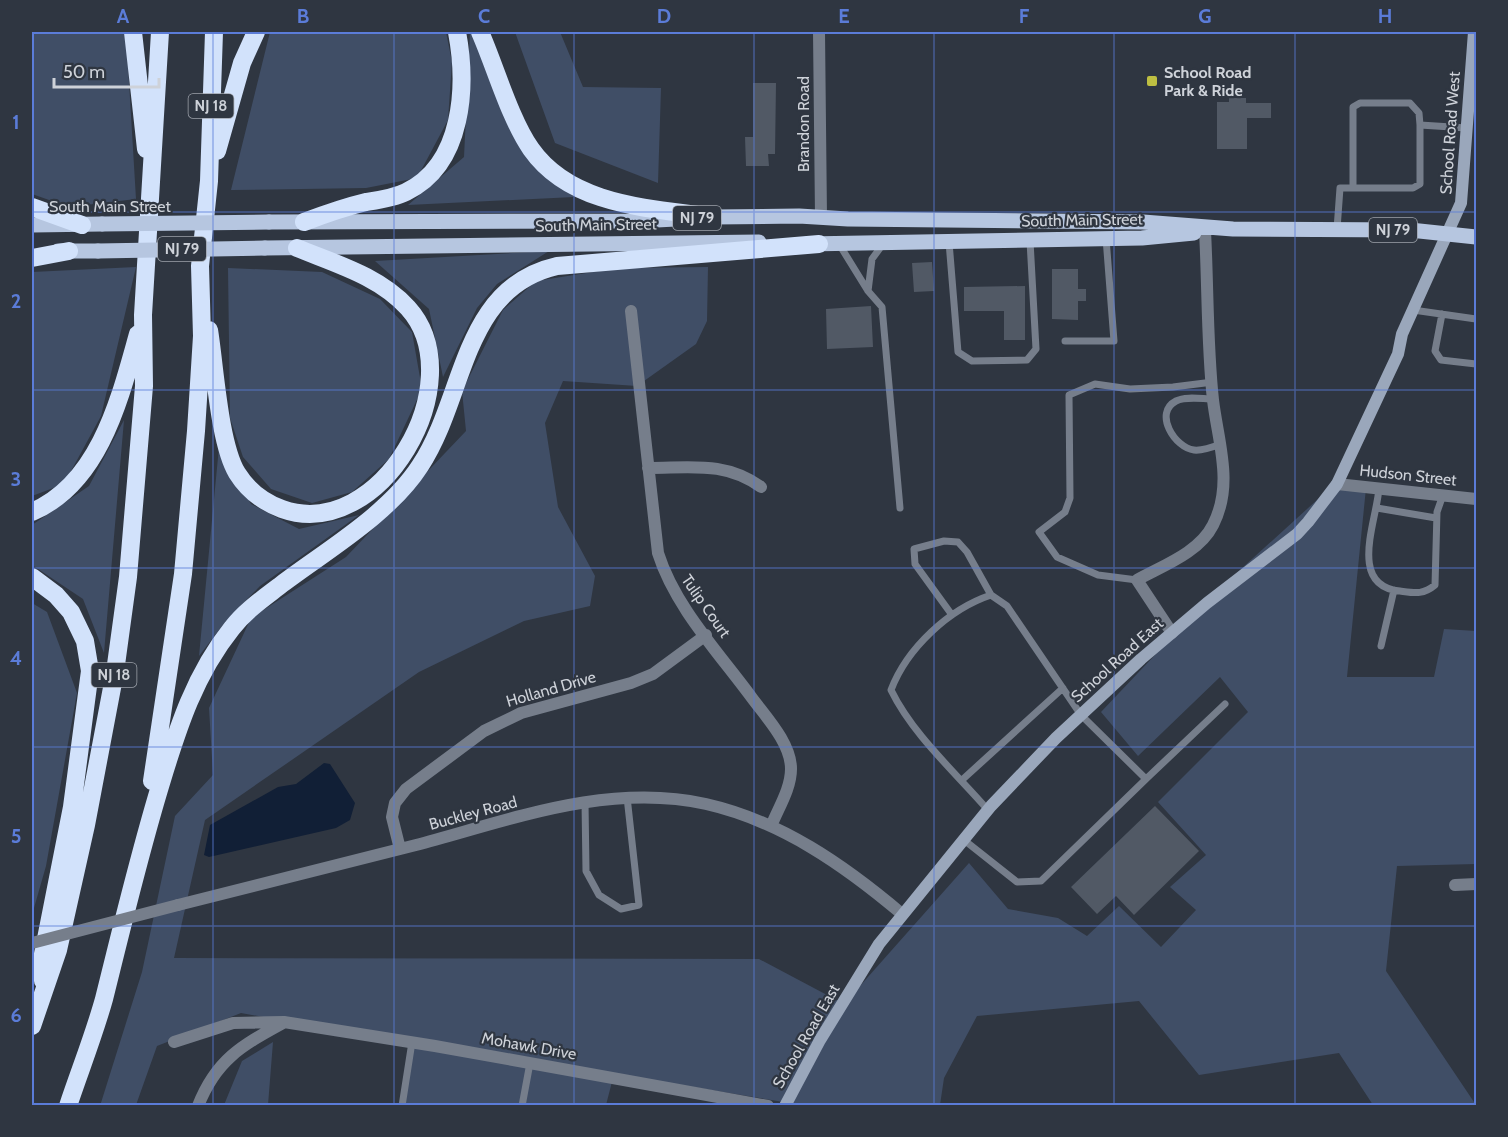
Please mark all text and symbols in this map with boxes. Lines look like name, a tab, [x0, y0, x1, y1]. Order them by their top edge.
text: A	[117, 4, 130, 28]
text: B	[297, 4, 309, 28]
text: C	[478, 4, 490, 28]
text: D	[657, 4, 671, 28]
text: E	[838, 4, 850, 28]
text: F	[1019, 4, 1030, 28]
text: G	[1198, 4, 1212, 28]
text: H	[1378, 4, 1392, 28]
scale bar	[54, 51, 159, 89]
text: 50 m	[63, 61, 105, 83]
place label: School Road Park & Ride	[1164, 63, 1251, 100]
street label: School Road West	[1436, 70, 1464, 195]
marker: School Road Park & Ride	[1145, 74, 1159, 88]
street label: Brandon Road	[794, 76, 813, 172]
road number: NJ 18	[188, 94, 234, 118]
text: 1	[12, 110, 20, 134]
street label: South Main Street	[49, 197, 172, 216]
road number: NJ 79	[673, 206, 721, 230]
street label: South Main Street	[1021, 209, 1144, 231]
street label: South Main Street	[535, 214, 658, 236]
road number: NJ 79	[1369, 218, 1417, 242]
road number: NJ 79	[158, 237, 206, 261]
text: 2	[11, 289, 21, 313]
street label: Hudson Street	[1359, 460, 1458, 490]
text: 3	[11, 467, 21, 491]
street label: Tulip Court	[677, 571, 735, 642]
street label: School Road East	[1067, 613, 1167, 706]
text: 4	[10, 646, 22, 670]
road number: NJ 18	[92, 663, 136, 687]
street label: Holland Drive	[504, 667, 598, 711]
street label: Buckley Road	[427, 792, 519, 834]
text: 5	[11, 824, 21, 848]
street label: School Road East	[768, 980, 844, 1091]
text: 6	[10, 1003, 22, 1027]
street label: Mohawk Drive	[480, 1028, 578, 1064]

